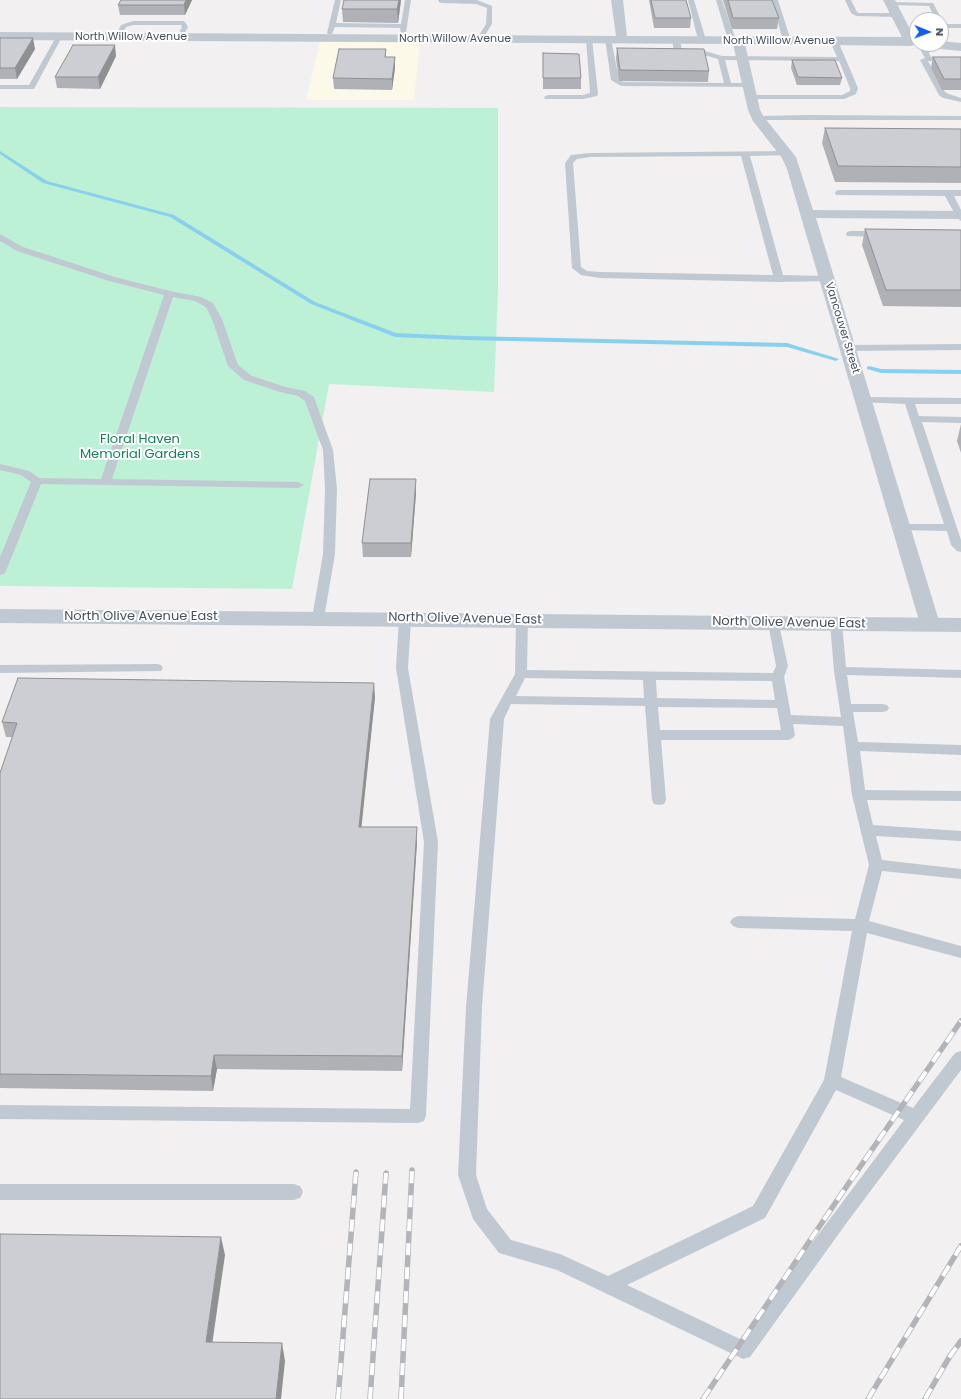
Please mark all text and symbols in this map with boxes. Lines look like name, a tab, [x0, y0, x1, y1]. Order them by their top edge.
north arrow	[909, 12, 949, 52]
text: N	[932, 28, 948, 36]
street label: North Willow Avenue	[75, 30, 187, 44]
street label: North Willow Avenue	[399, 32, 511, 46]
street label: North Willow Avenue	[723, 34, 835, 48]
street label: Vancouver Street	[822, 281, 862, 375]
park label: Floral Haven Memorial Gardens	[80, 432, 200, 463]
street label: North Olive Avenue East	[64, 609, 218, 625]
street label: North Olive Avenue East	[388, 610, 542, 628]
street label: North Olive Avenue East	[712, 614, 866, 632]

